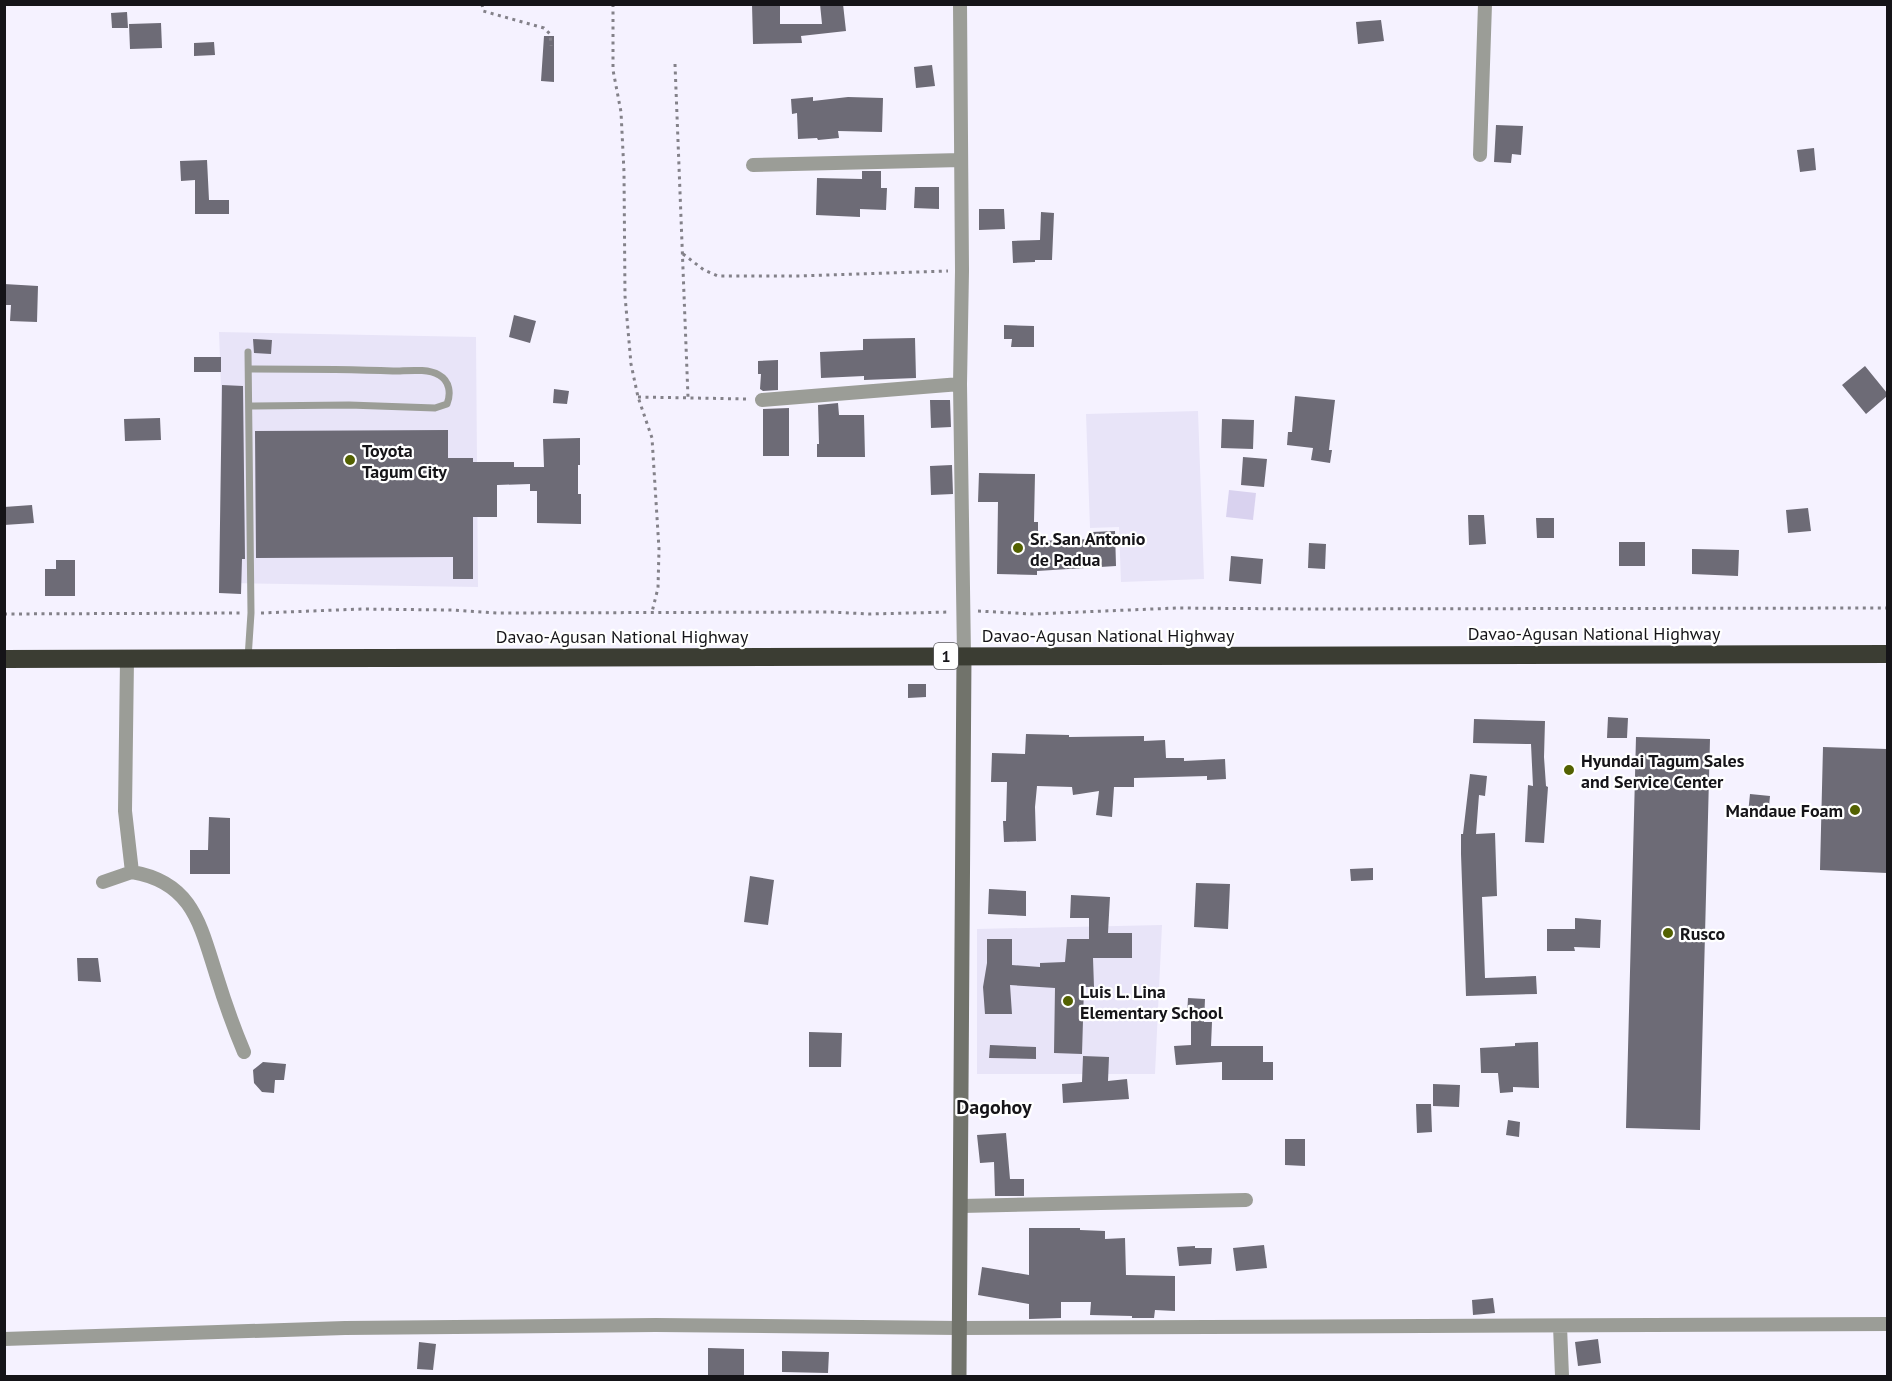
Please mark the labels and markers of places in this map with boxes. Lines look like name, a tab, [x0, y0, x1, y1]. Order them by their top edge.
place label: Toyota Tagum City	[362, 439, 447, 483]
marker: Toyota Tagum City	[343, 453, 357, 467]
place label: Sr. San Antonio de Padua	[1030, 527, 1146, 571]
marker: Sr. San Antonio de Padua	[1011, 541, 1025, 555]
place label: Hyundai Tagum Sales and Service Center	[1581, 749, 1745, 793]
marker: Hyundai Tagum Sales and Service Center	[1562, 763, 1576, 777]
place label: Mandaue Foam	[1726, 799, 1843, 822]
marker: Mandaue Foam	[1848, 803, 1862, 817]
place label: Rusco	[1680, 922, 1726, 945]
marker: Rusco	[1661, 926, 1675, 940]
place label: Luis L. Lina Elementary School	[1080, 980, 1224, 1024]
marker: Luis L. Lina Elementary School	[1061, 994, 1075, 1008]

